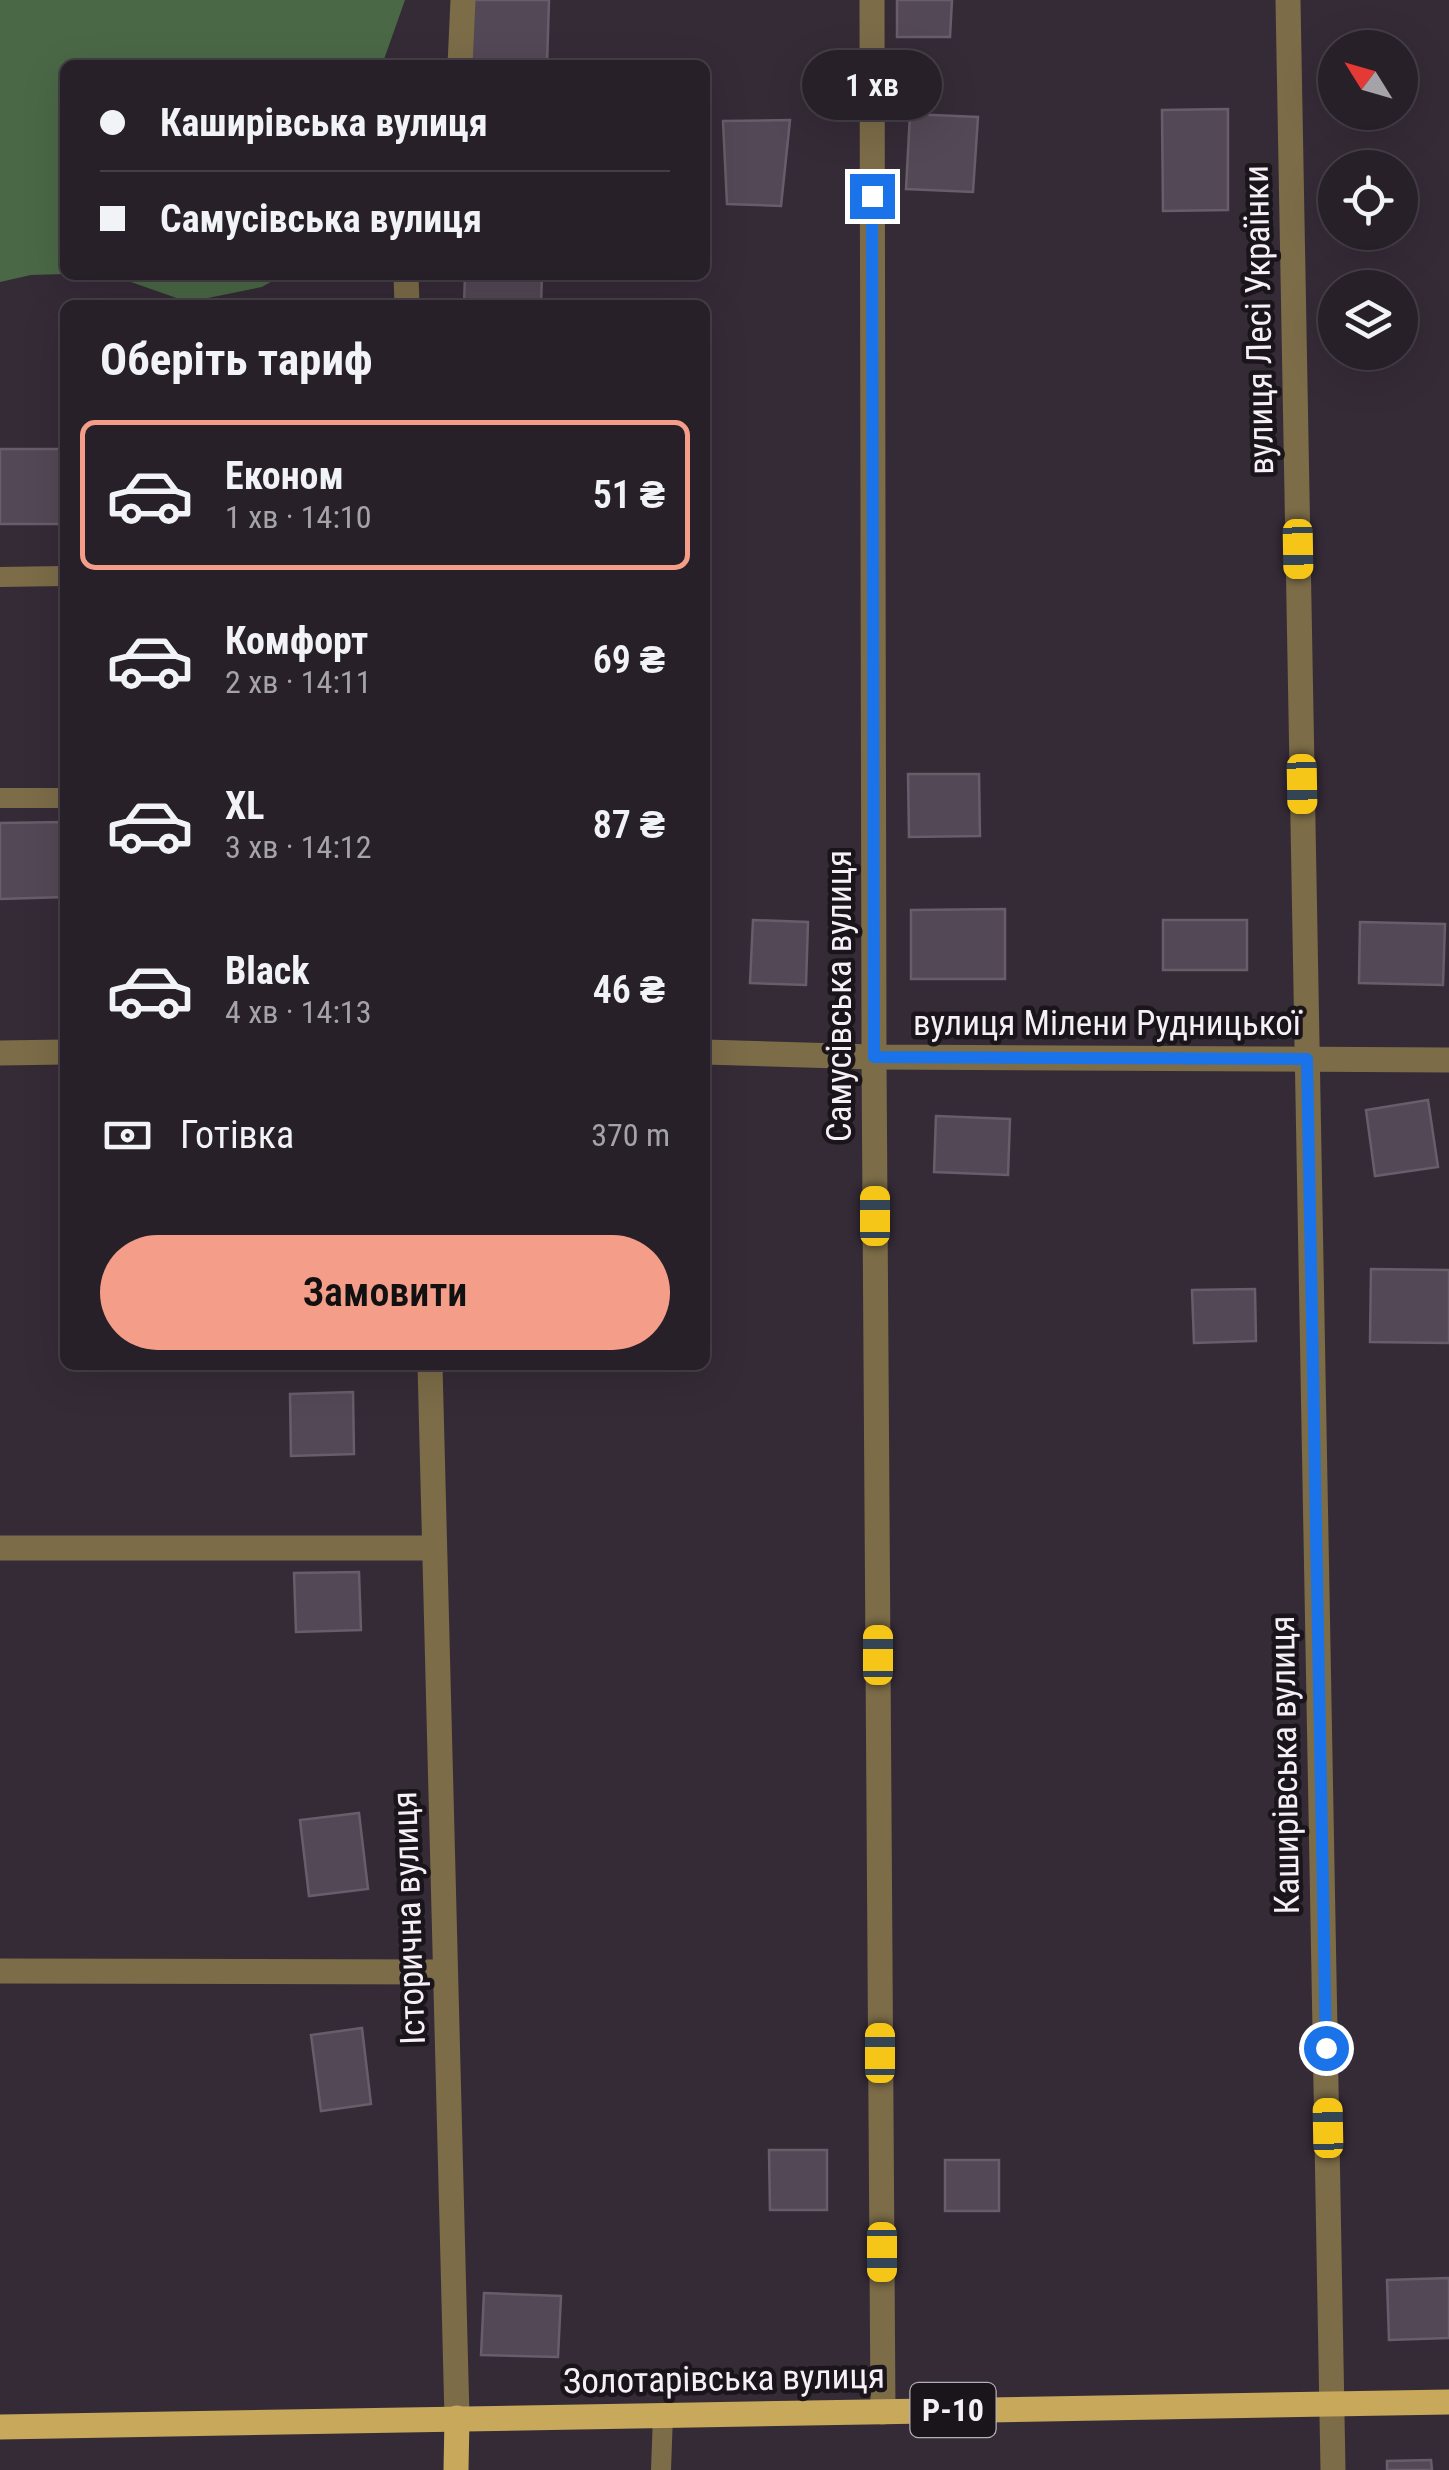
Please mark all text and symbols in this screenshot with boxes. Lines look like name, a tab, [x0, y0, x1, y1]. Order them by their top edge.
north arrow	[1318, 30, 1418, 130]
map controls	[1318, 30, 1418, 370]
callout: 1 хв	[802, 51, 942, 121]
text: 1 хв	[845, 66, 899, 104]
text: Каширівська вулиця	[160, 101, 488, 145]
button: locate	[1318, 150, 1418, 250]
street label: вулиця Лесі Українки	[1236, 165, 1282, 475]
route end	[850, 174, 895, 219]
text: Самусівська вулиця	[160, 197, 482, 241]
button: layers	[1318, 270, 1418, 370]
text: Оберіть тариф	[100, 333, 372, 386]
icon: car	[105, 450, 195, 540]
text: Економ	[225, 454, 344, 498]
text: 51 ₴	[593, 473, 665, 517]
text: 1 хв · 14:10	[225, 498, 371, 536]
car	[1282, 519, 1314, 579]
icon: car	[105, 615, 195, 705]
text: Комфорт	[225, 619, 368, 663]
text: 69 ₴	[593, 638, 665, 682]
text: 2 хв · 14:11	[225, 663, 371, 701]
car	[1286, 754, 1318, 814]
icon: car	[105, 780, 195, 870]
text: XL	[225, 784, 264, 828]
text: 87 ₴	[593, 803, 665, 847]
text: 3 хв · 14:12	[225, 828, 371, 866]
street label: Самусівська вулиця	[819, 850, 860, 1142]
icon: car	[105, 945, 195, 1035]
text: Black	[225, 949, 309, 993]
text: 46 ₴	[593, 968, 665, 1012]
text: 4 хв · 14:13	[225, 993, 371, 1031]
street label: вулиця Мілени Рудницької	[913, 1003, 1303, 1044]
icon: cash	[100, 1108, 155, 1163]
text: Готівка	[180, 1113, 294, 1157]
text: 370 m	[591, 1116, 670, 1154]
car	[860, 1186, 890, 1246]
button: Замовити	[100, 1235, 670, 1350]
street label: Каширівська вулиця	[1262, 1615, 1308, 1915]
car	[863, 1625, 893, 1685]
street label: Історична вулиця	[384, 1791, 434, 2045]
car	[865, 2023, 895, 2083]
route start	[1304, 2026, 1349, 2071]
car	[1312, 2098, 1344, 2158]
car	[867, 2222, 897, 2282]
street label: Золотарівська вулиця	[563, 2356, 885, 2402]
road number: Р-10	[910, 2383, 996, 2437]

